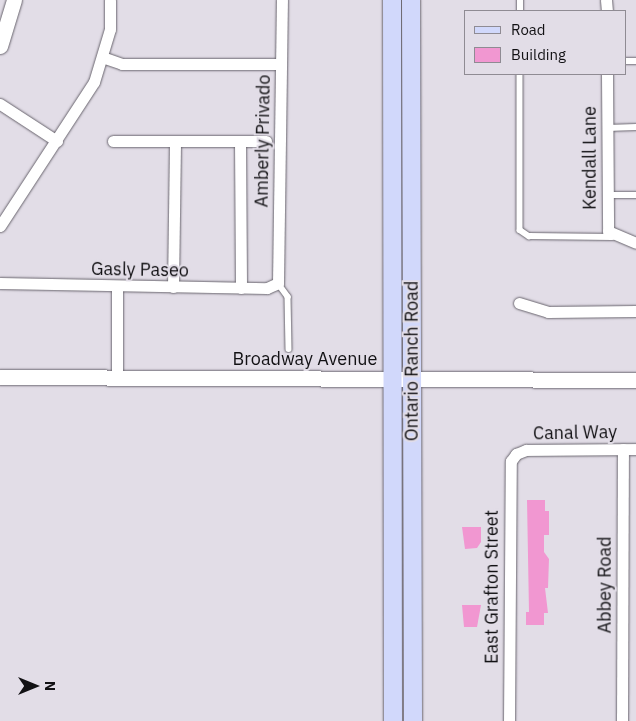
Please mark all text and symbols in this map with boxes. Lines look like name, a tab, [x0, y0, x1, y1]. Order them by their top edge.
legend	[464, 10, 626, 75]
text: Road	[511, 20, 546, 39]
text: Building	[511, 45, 566, 64]
street label: Amberly Privado	[251, 74, 275, 208]
street label: Kendall Lane	[579, 106, 601, 210]
street label: Gasly Paseo	[91, 258, 189, 282]
street label: Ontario Ranch Road	[401, 281, 423, 441]
street label: Broadway Avenue	[233, 348, 377, 370]
street label: Canal Way	[533, 421, 617, 445]
street label: East Grafton Street	[481, 510, 503, 664]
street label: Abbey Road	[594, 537, 616, 633]
north arrow	[10, 661, 60, 711]
text: N	[41, 681, 59, 691]

